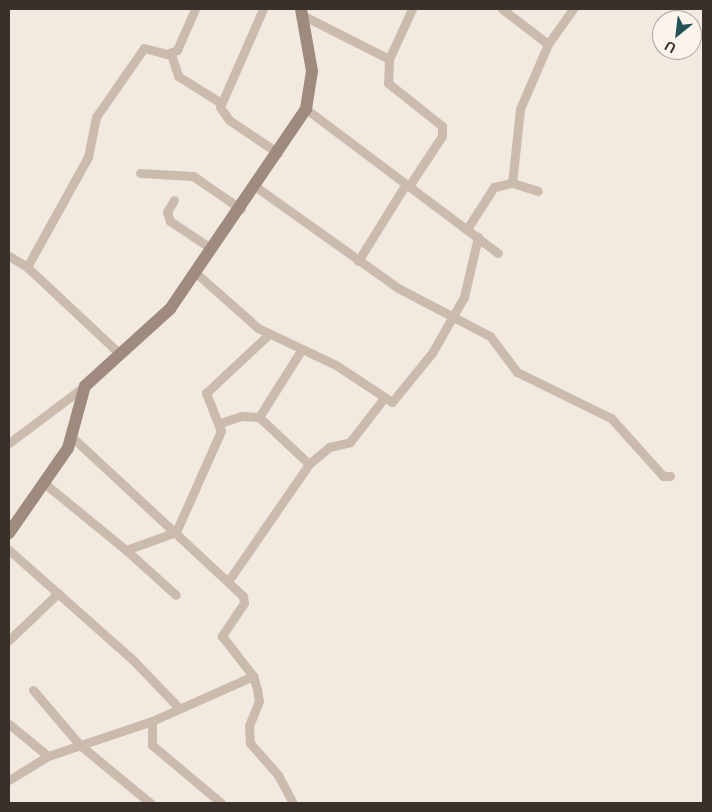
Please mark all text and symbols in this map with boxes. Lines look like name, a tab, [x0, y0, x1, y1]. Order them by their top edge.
north arrow	[652, 10, 702, 60]
text: U	[662, 38, 679, 57]

